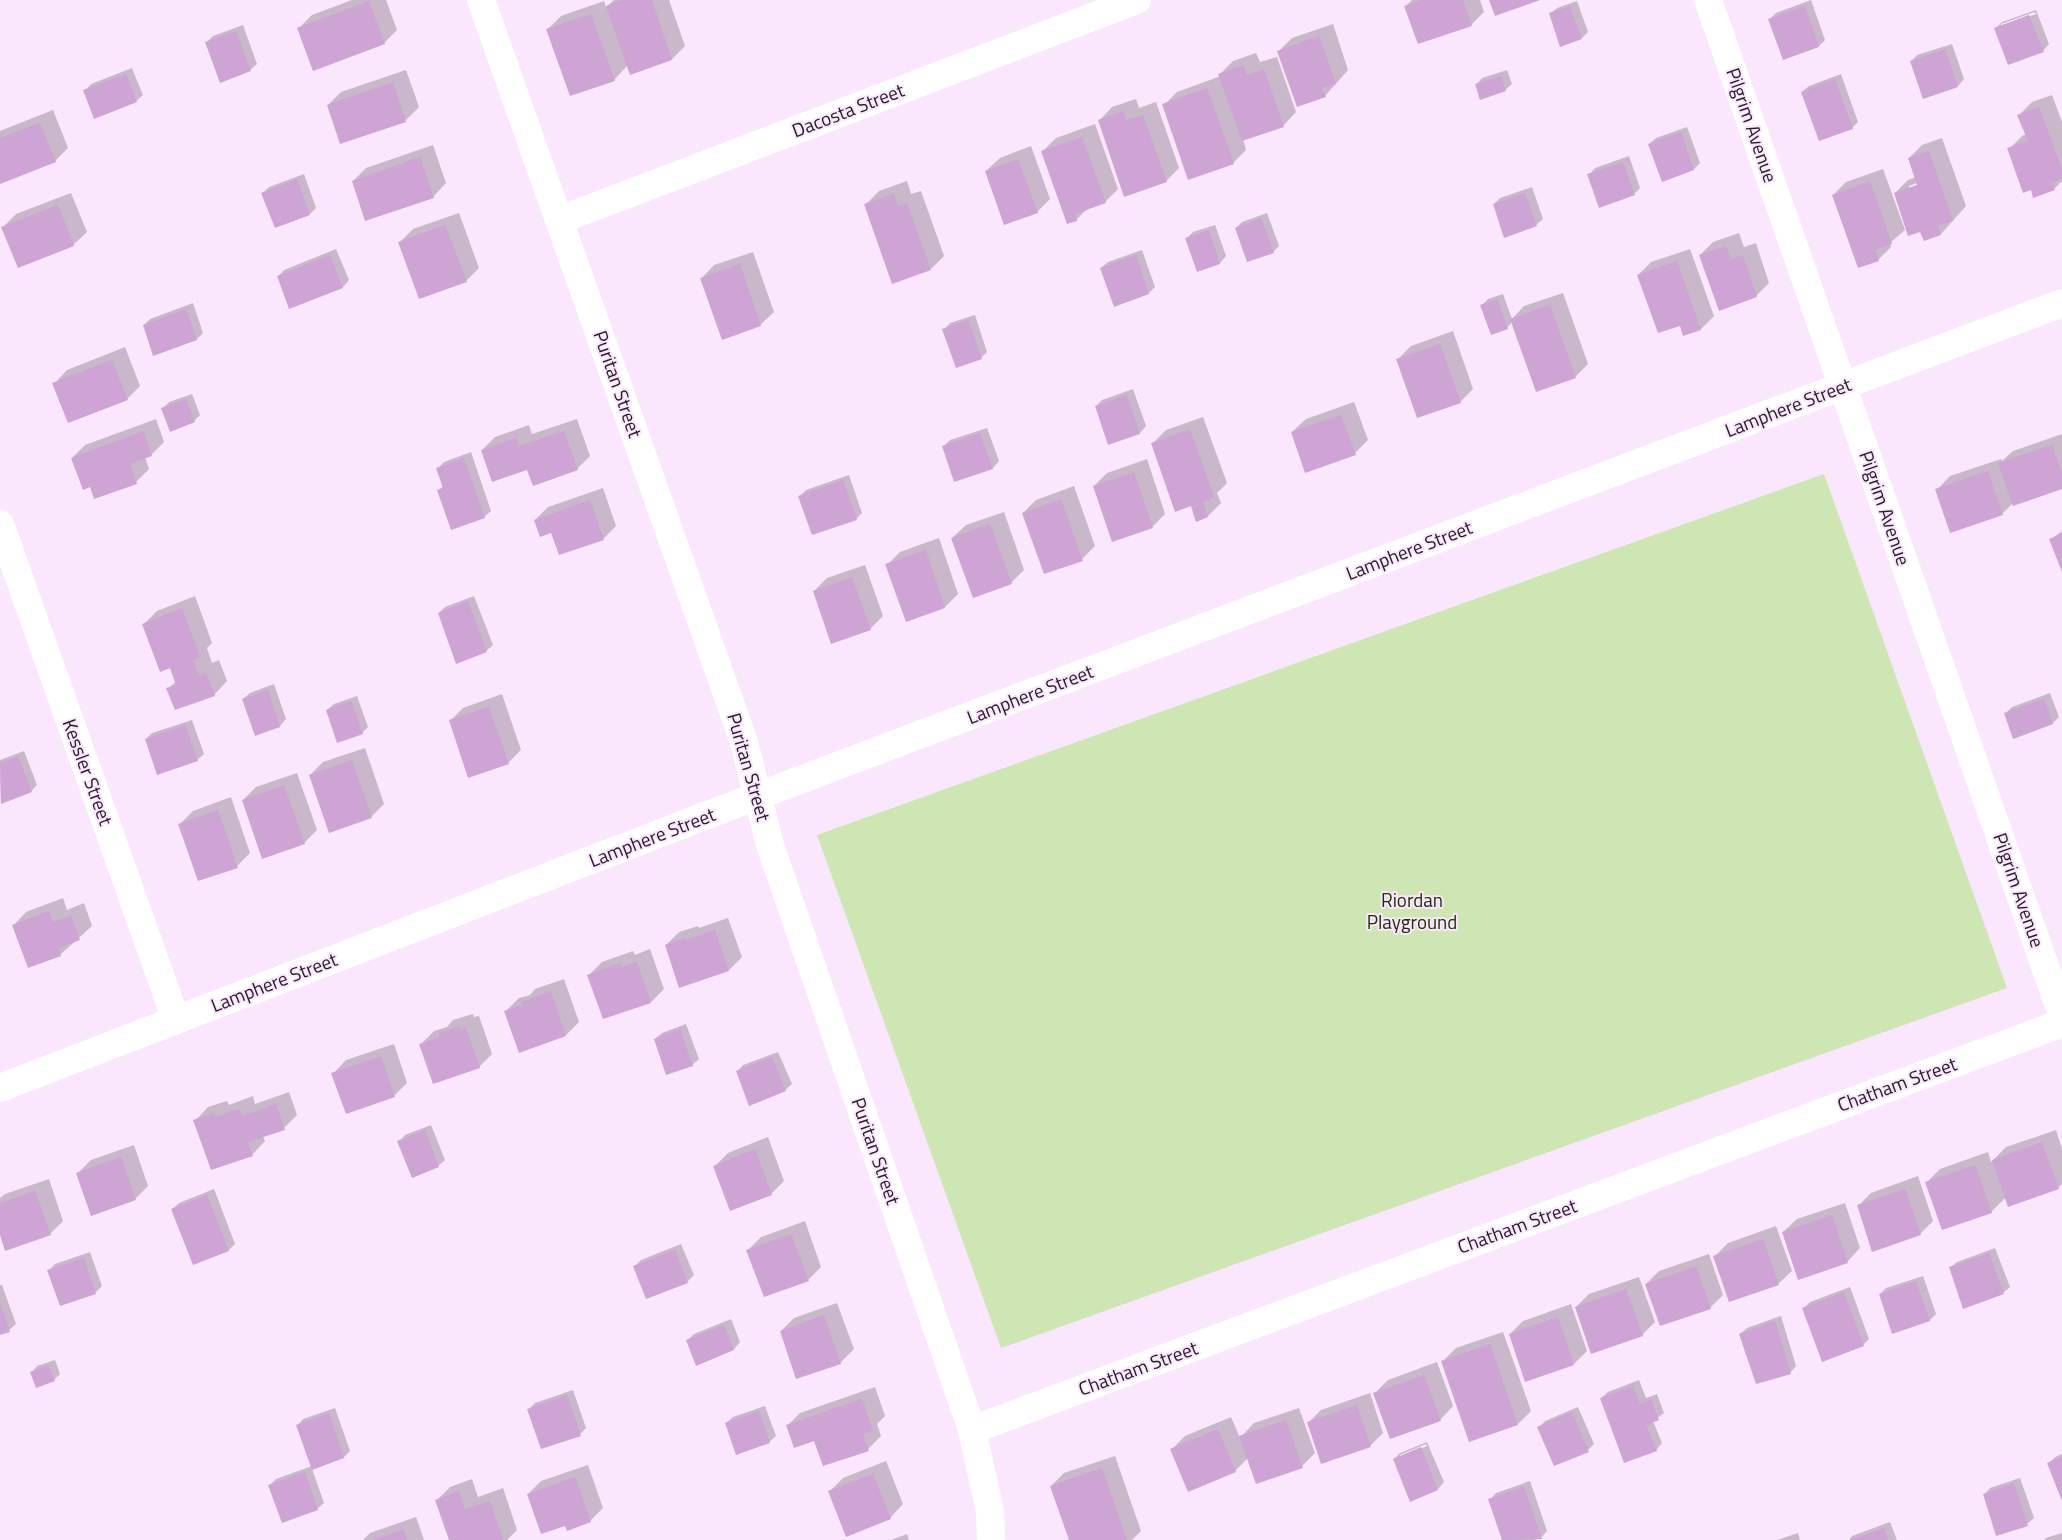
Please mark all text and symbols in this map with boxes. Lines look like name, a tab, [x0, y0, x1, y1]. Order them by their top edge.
street label: Pilgrim Avenue	[1719, 63, 1786, 186]
street label: Dacosta Street	[787, 75, 908, 144]
street label: Puritan Street	[587, 326, 650, 442]
street label: Lamphere Street	[1720, 369, 1856, 444]
street label: Pilgrim Avenue	[1852, 446, 1919, 569]
street label: Lamphere Street	[1341, 512, 1477, 587]
street label: Lamphere Street	[962, 656, 1098, 731]
street label: Puritan Street	[720, 709, 779, 825]
street label: Kessler Street	[56, 714, 121, 829]
street label: Lamphere Street	[584, 799, 720, 874]
street label: Pilgrim Avenue	[1986, 828, 2053, 951]
park label: Riordan Playground	[1367, 885, 1457, 936]
street label: Lamphere Street	[206, 944, 342, 1019]
street label: Chatham Street	[1833, 1048, 1961, 1119]
street label: Puritan Street	[845, 1093, 908, 1209]
street label: Chatham Street	[1453, 1190, 1581, 1261]
street label: Chatham Street	[1074, 1332, 1202, 1403]

